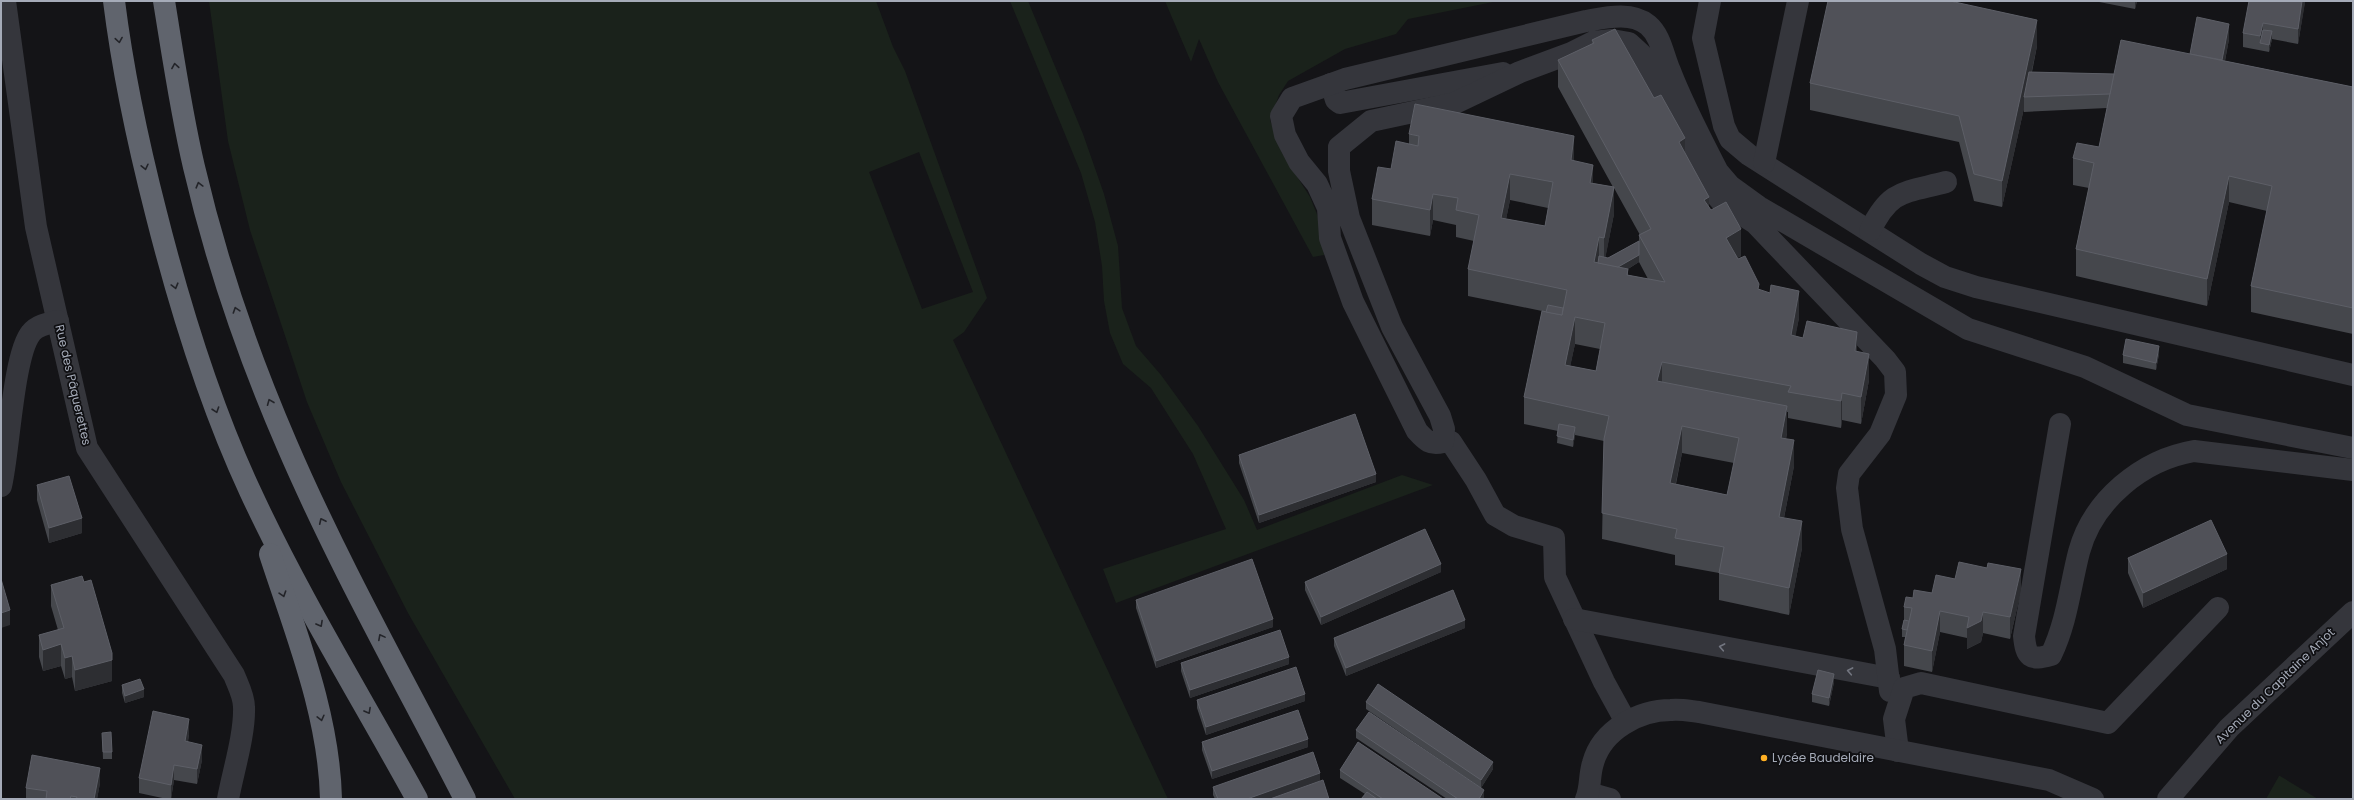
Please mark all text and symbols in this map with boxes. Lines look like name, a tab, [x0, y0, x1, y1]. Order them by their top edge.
one-way arrow	[114, 37, 123, 43]
one-way arrow	[171, 63, 180, 69]
one-way arrow	[140, 164, 148, 170]
one-way arrow	[195, 182, 204, 189]
one-way arrow	[170, 283, 179, 290]
one-way arrow	[232, 307, 240, 314]
street label: Rue des Pâquerettes	[51, 323, 96, 447]
one-way arrow	[266, 399, 274, 406]
one-way arrow	[212, 406, 220, 413]
one-way arrow	[319, 518, 327, 526]
one-way arrow	[278, 590, 287, 597]
one-way arrow	[315, 620, 322, 627]
street label: Avenue du Capitaine Anjot	[2211, 624, 2338, 747]
one-way arrow	[379, 634, 386, 641]
one-way arrow	[1719, 643, 1726, 651]
one-way arrow	[1847, 667, 1853, 675]
one-way arrow	[364, 707, 371, 714]
one-way arrow	[317, 715, 325, 721]
place label: Lycée Baudelaire	[1772, 749, 1874, 766]
marker: Lycée Baudelaire	[1759, 753, 1769, 763]

